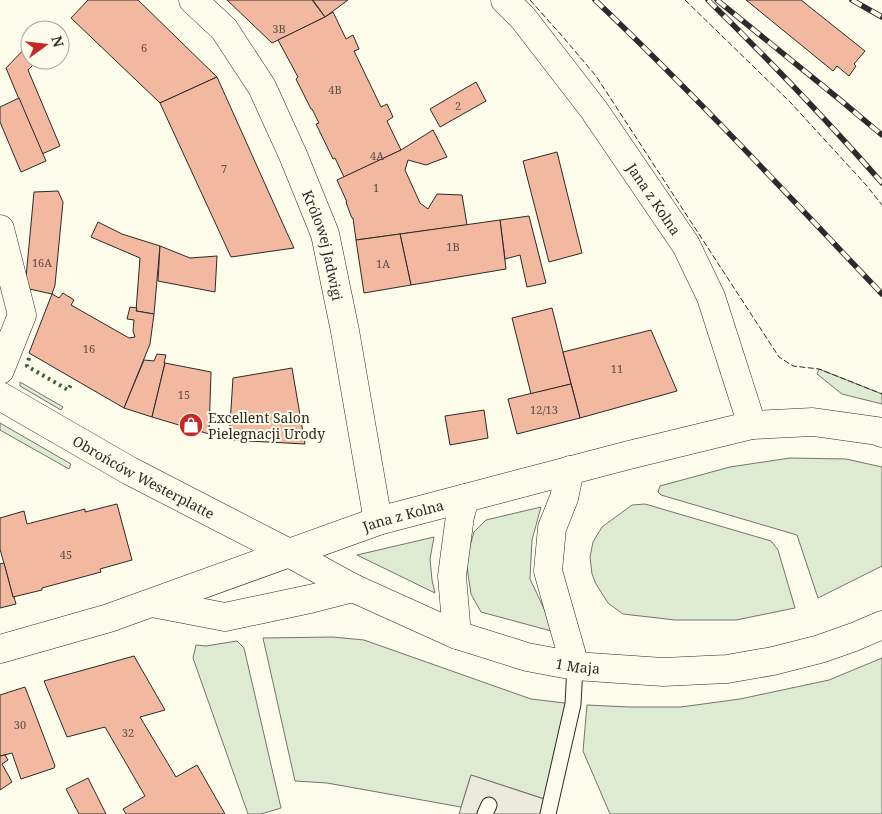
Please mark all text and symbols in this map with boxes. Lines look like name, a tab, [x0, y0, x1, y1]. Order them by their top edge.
north arrow	[20, 20, 70, 70]
house number: 3B	[272, 21, 286, 36]
text: N	[47, 34, 69, 49]
house number: 6	[141, 40, 147, 55]
house number: 4B	[328, 82, 342, 97]
house number: 2	[455, 98, 461, 113]
house number: 4A	[370, 148, 384, 163]
street label: Jana z Kolna	[623, 158, 686, 238]
house number: 7	[221, 161, 227, 176]
house number: 1	[373, 180, 379, 195]
street label: Królowej Jadwigi	[299, 187, 348, 302]
house number: 1B	[446, 239, 460, 254]
house number: 16A	[32, 255, 52, 270]
house number: 1A	[376, 256, 390, 271]
house number: 16	[83, 341, 95, 356]
house number: 11	[611, 361, 623, 376]
house number: 15	[178, 387, 190, 402]
house number: 12/13	[530, 402, 558, 417]
place label: Excellent Salon Pielegnacji Urody	[208, 408, 325, 443]
shop icon: Excellent Salon Pielegnacji Urody	[178, 412, 204, 438]
street label: Obrońców Westerplatte	[70, 431, 218, 523]
street label: Jana z Kolna	[359, 495, 446, 536]
house number: 45	[60, 547, 72, 562]
street label: 1 Maja	[554, 653, 601, 677]
house number: 30	[14, 717, 26, 732]
house number: 32	[122, 725, 134, 740]

